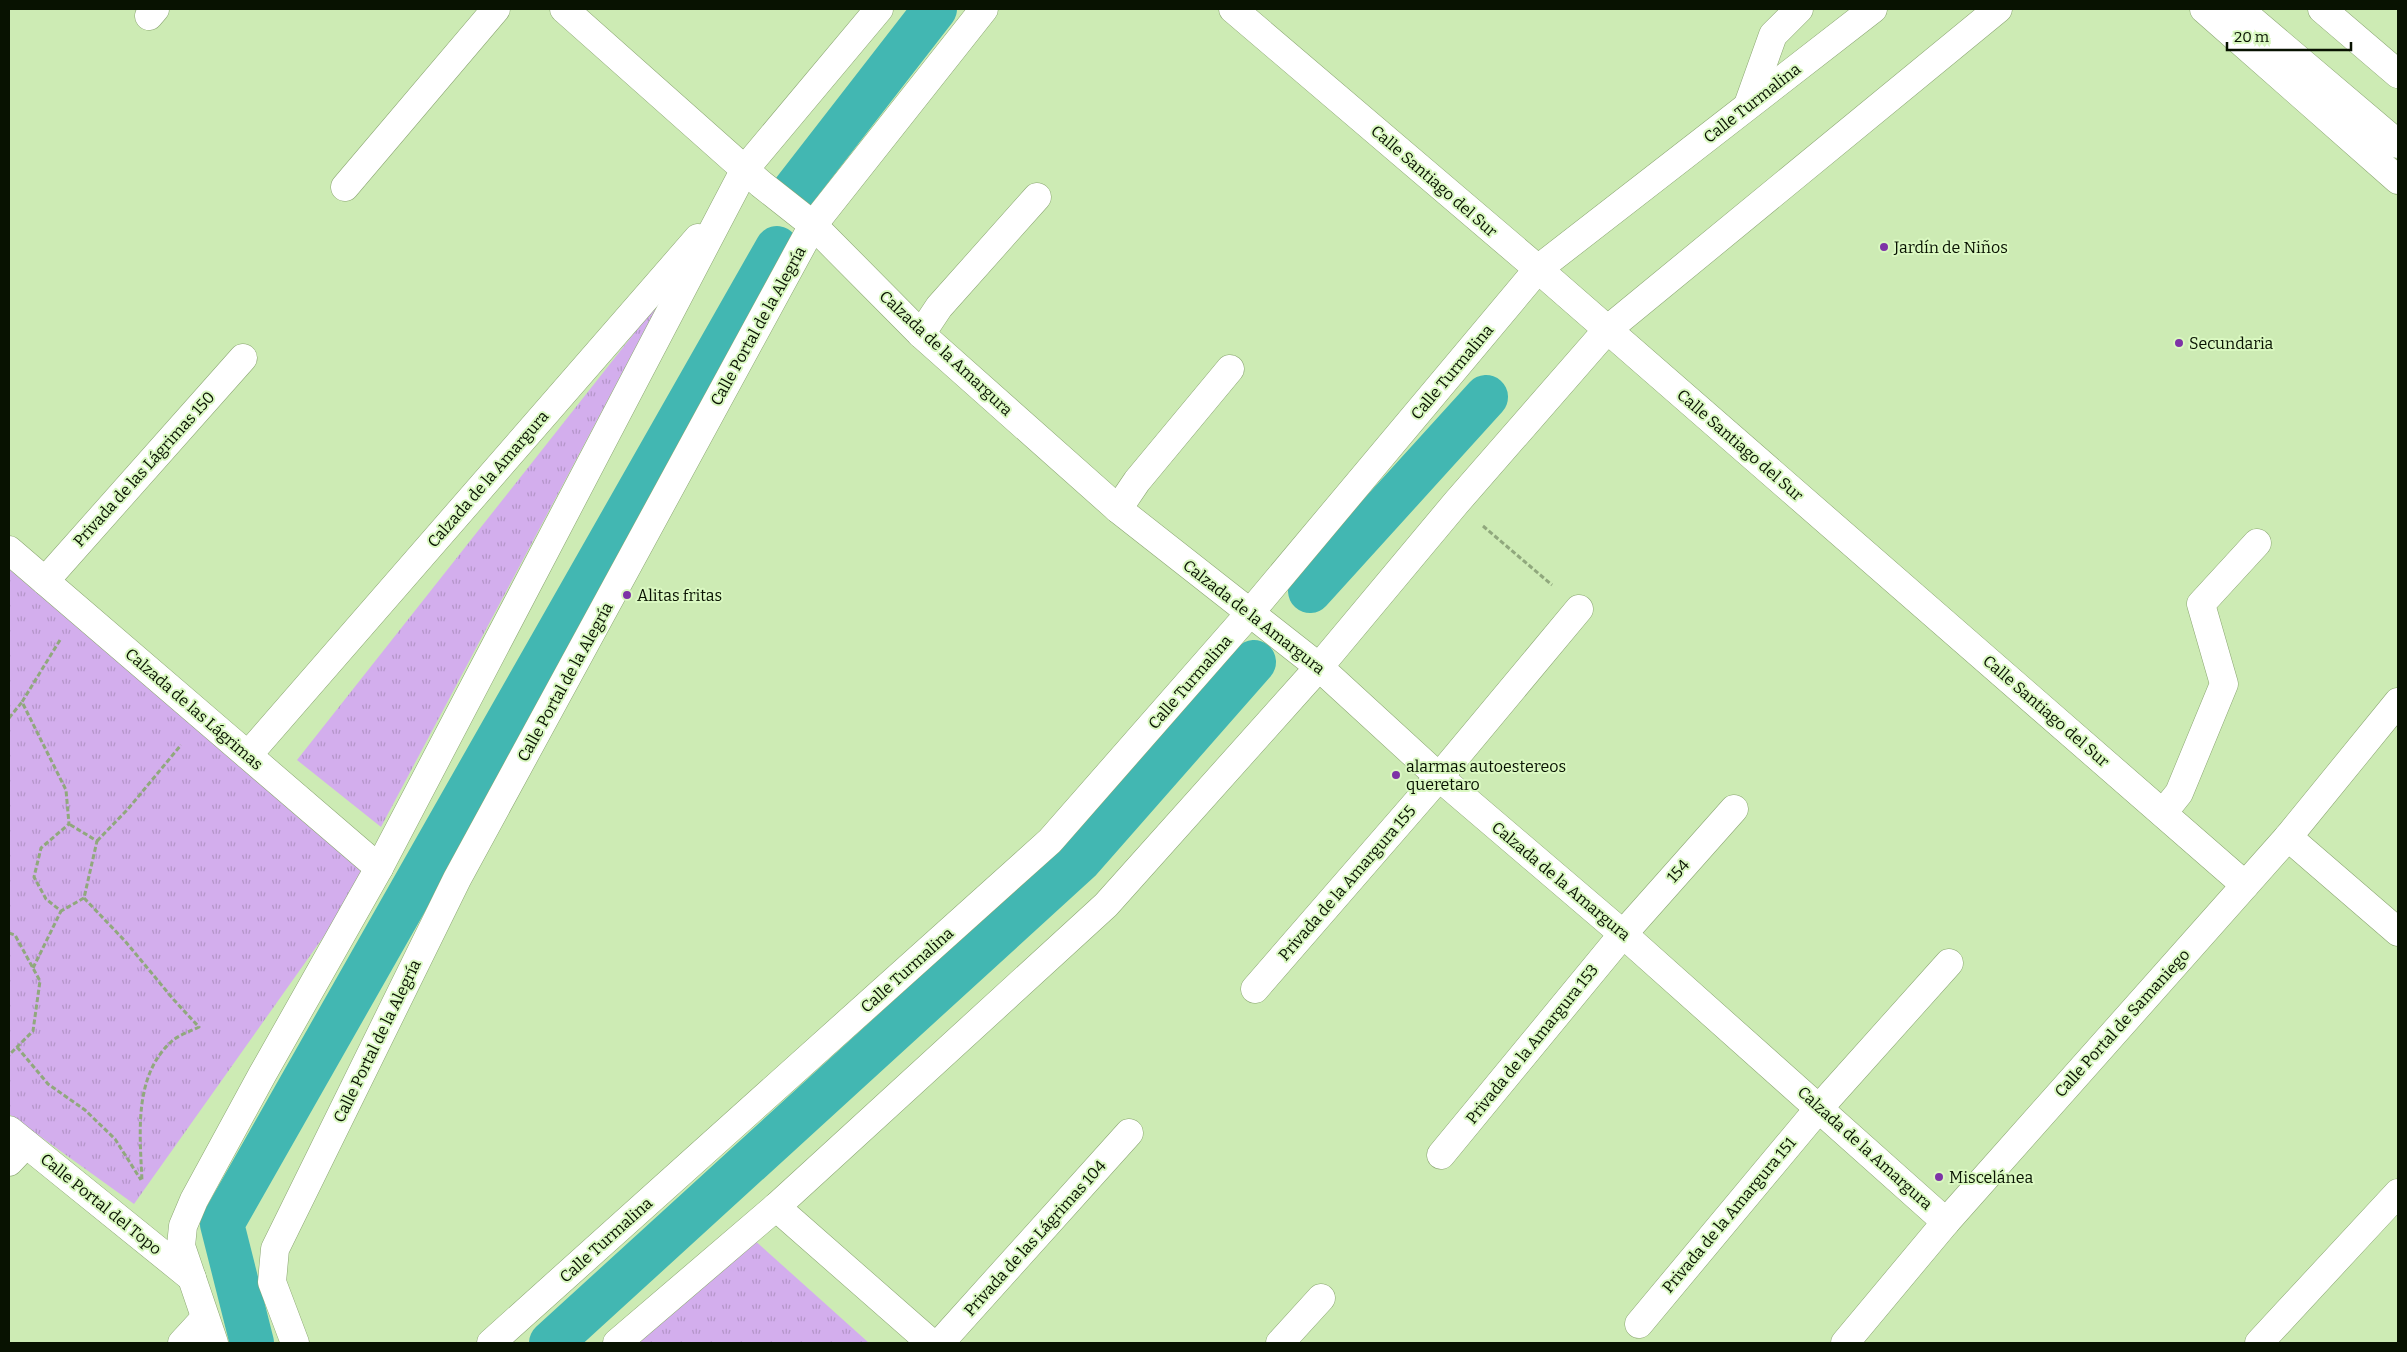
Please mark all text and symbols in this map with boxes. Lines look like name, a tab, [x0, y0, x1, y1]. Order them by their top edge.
scale bar	[2227, 20, 2351, 52]
text: 20 m	[2234, 28, 2270, 46]
street label: Calle Turmalina	[1700, 59, 1805, 147]
street label: Calle Santiago del Sur	[1367, 121, 1501, 241]
place label: Jardín de Niños	[1893, 238, 2008, 257]
marker: Jardín de Niños	[1878, 241, 1890, 253]
street label: Calle Portal de la Alegría	[706, 243, 810, 409]
street label: Calzada de la Amargura	[876, 286, 1017, 420]
street label: Calle Turmalina	[1407, 321, 1497, 423]
place label: Secundaria	[2189, 334, 2274, 353]
marker: Secundaria	[2173, 337, 2185, 349]
street label: Calle Santiago del Sur	[1673, 385, 1807, 505]
street label: Privada de las Lágrimas 150	[69, 388, 219, 550]
street label: Calzada de la Amargura	[423, 407, 553, 551]
street label: Calzada de la Amargura	[1179, 556, 1329, 678]
place label: Alitas fritas	[637, 586, 722, 605]
marker: Alitas fritas	[621, 589, 633, 601]
street label: Calle Portal de la Alegría	[513, 599, 617, 765]
street label: Calle Turmalina	[1144, 631, 1236, 733]
street label: Calzada de las Lágrimas	[121, 644, 267, 774]
street label: Calle Santiago del Sur	[1979, 651, 2113, 771]
place label: alarmas autoestereos queretaro	[1406, 757, 1566, 794]
marker: alarmas autoestereos queretaro	[1390, 769, 1402, 781]
street label: Privada de la Amargura 155	[1274, 802, 1420, 964]
street label: Calzada de la Amargura	[1488, 818, 1634, 945]
street label: 154	[1663, 855, 1694, 886]
street label: Calle Turmalina	[857, 923, 957, 1017]
street label: Calle Portal de Samaniego	[2050, 945, 2194, 1101]
street label: Calle Portal de la Alegría	[329, 956, 425, 1126]
street label: Privada de la Amargura 153	[1462, 960, 1602, 1128]
street label: Calzada de la Amargura	[1794, 1082, 1936, 1214]
street label: Privada de la Amargura 151	[1658, 1133, 1800, 1297]
street label: Calle Portal del Topo	[37, 1149, 165, 1259]
street label: Privada de las Lágrimas 104	[960, 1156, 1110, 1320]
place label: Miscelánea	[1949, 1168, 2033, 1187]
marker: Miscelánea	[1933, 1171, 1945, 1183]
street label: Calle Turmalina	[556, 1193, 656, 1287]

